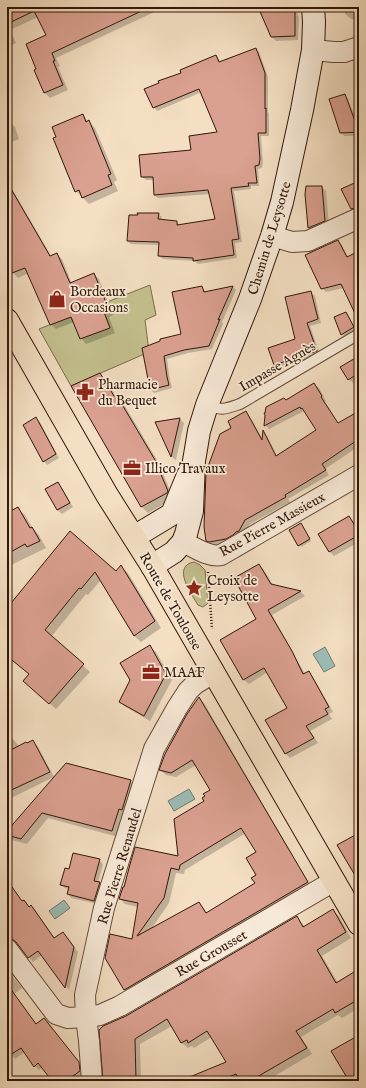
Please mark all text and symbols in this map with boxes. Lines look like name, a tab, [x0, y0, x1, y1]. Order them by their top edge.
street label: Chemin de Leysotte	[244, 179, 296, 297]
place label: Bordeaux Occasions	[70, 283, 128, 317]
shop icon: Bordeaux Occasions	[47, 289, 67, 309]
street label: Impasse Agnès	[236, 338, 319, 396]
place label: Pharmacie du Bequet	[98, 376, 158, 410]
pharmacy icon: Pharmacie du Bequet	[75, 382, 95, 402]
office icon: Illico Travaux	[122, 458, 142, 478]
place label: Illico Travaux	[145, 460, 226, 478]
street label: Rue Pierre Massieux	[216, 488, 329, 561]
street label: Route de Toulouse	[135, 549, 206, 654]
place label: Croix de Leysotte	[207, 572, 259, 606]
place icon: Croix de Leysotte	[184, 578, 204, 598]
office icon: MAAF	[141, 662, 161, 682]
place label: MAAF	[164, 664, 205, 682]
street label: Rue Pierre Renaudel	[94, 806, 146, 927]
street label: Rue Grousset	[173, 926, 251, 982]

